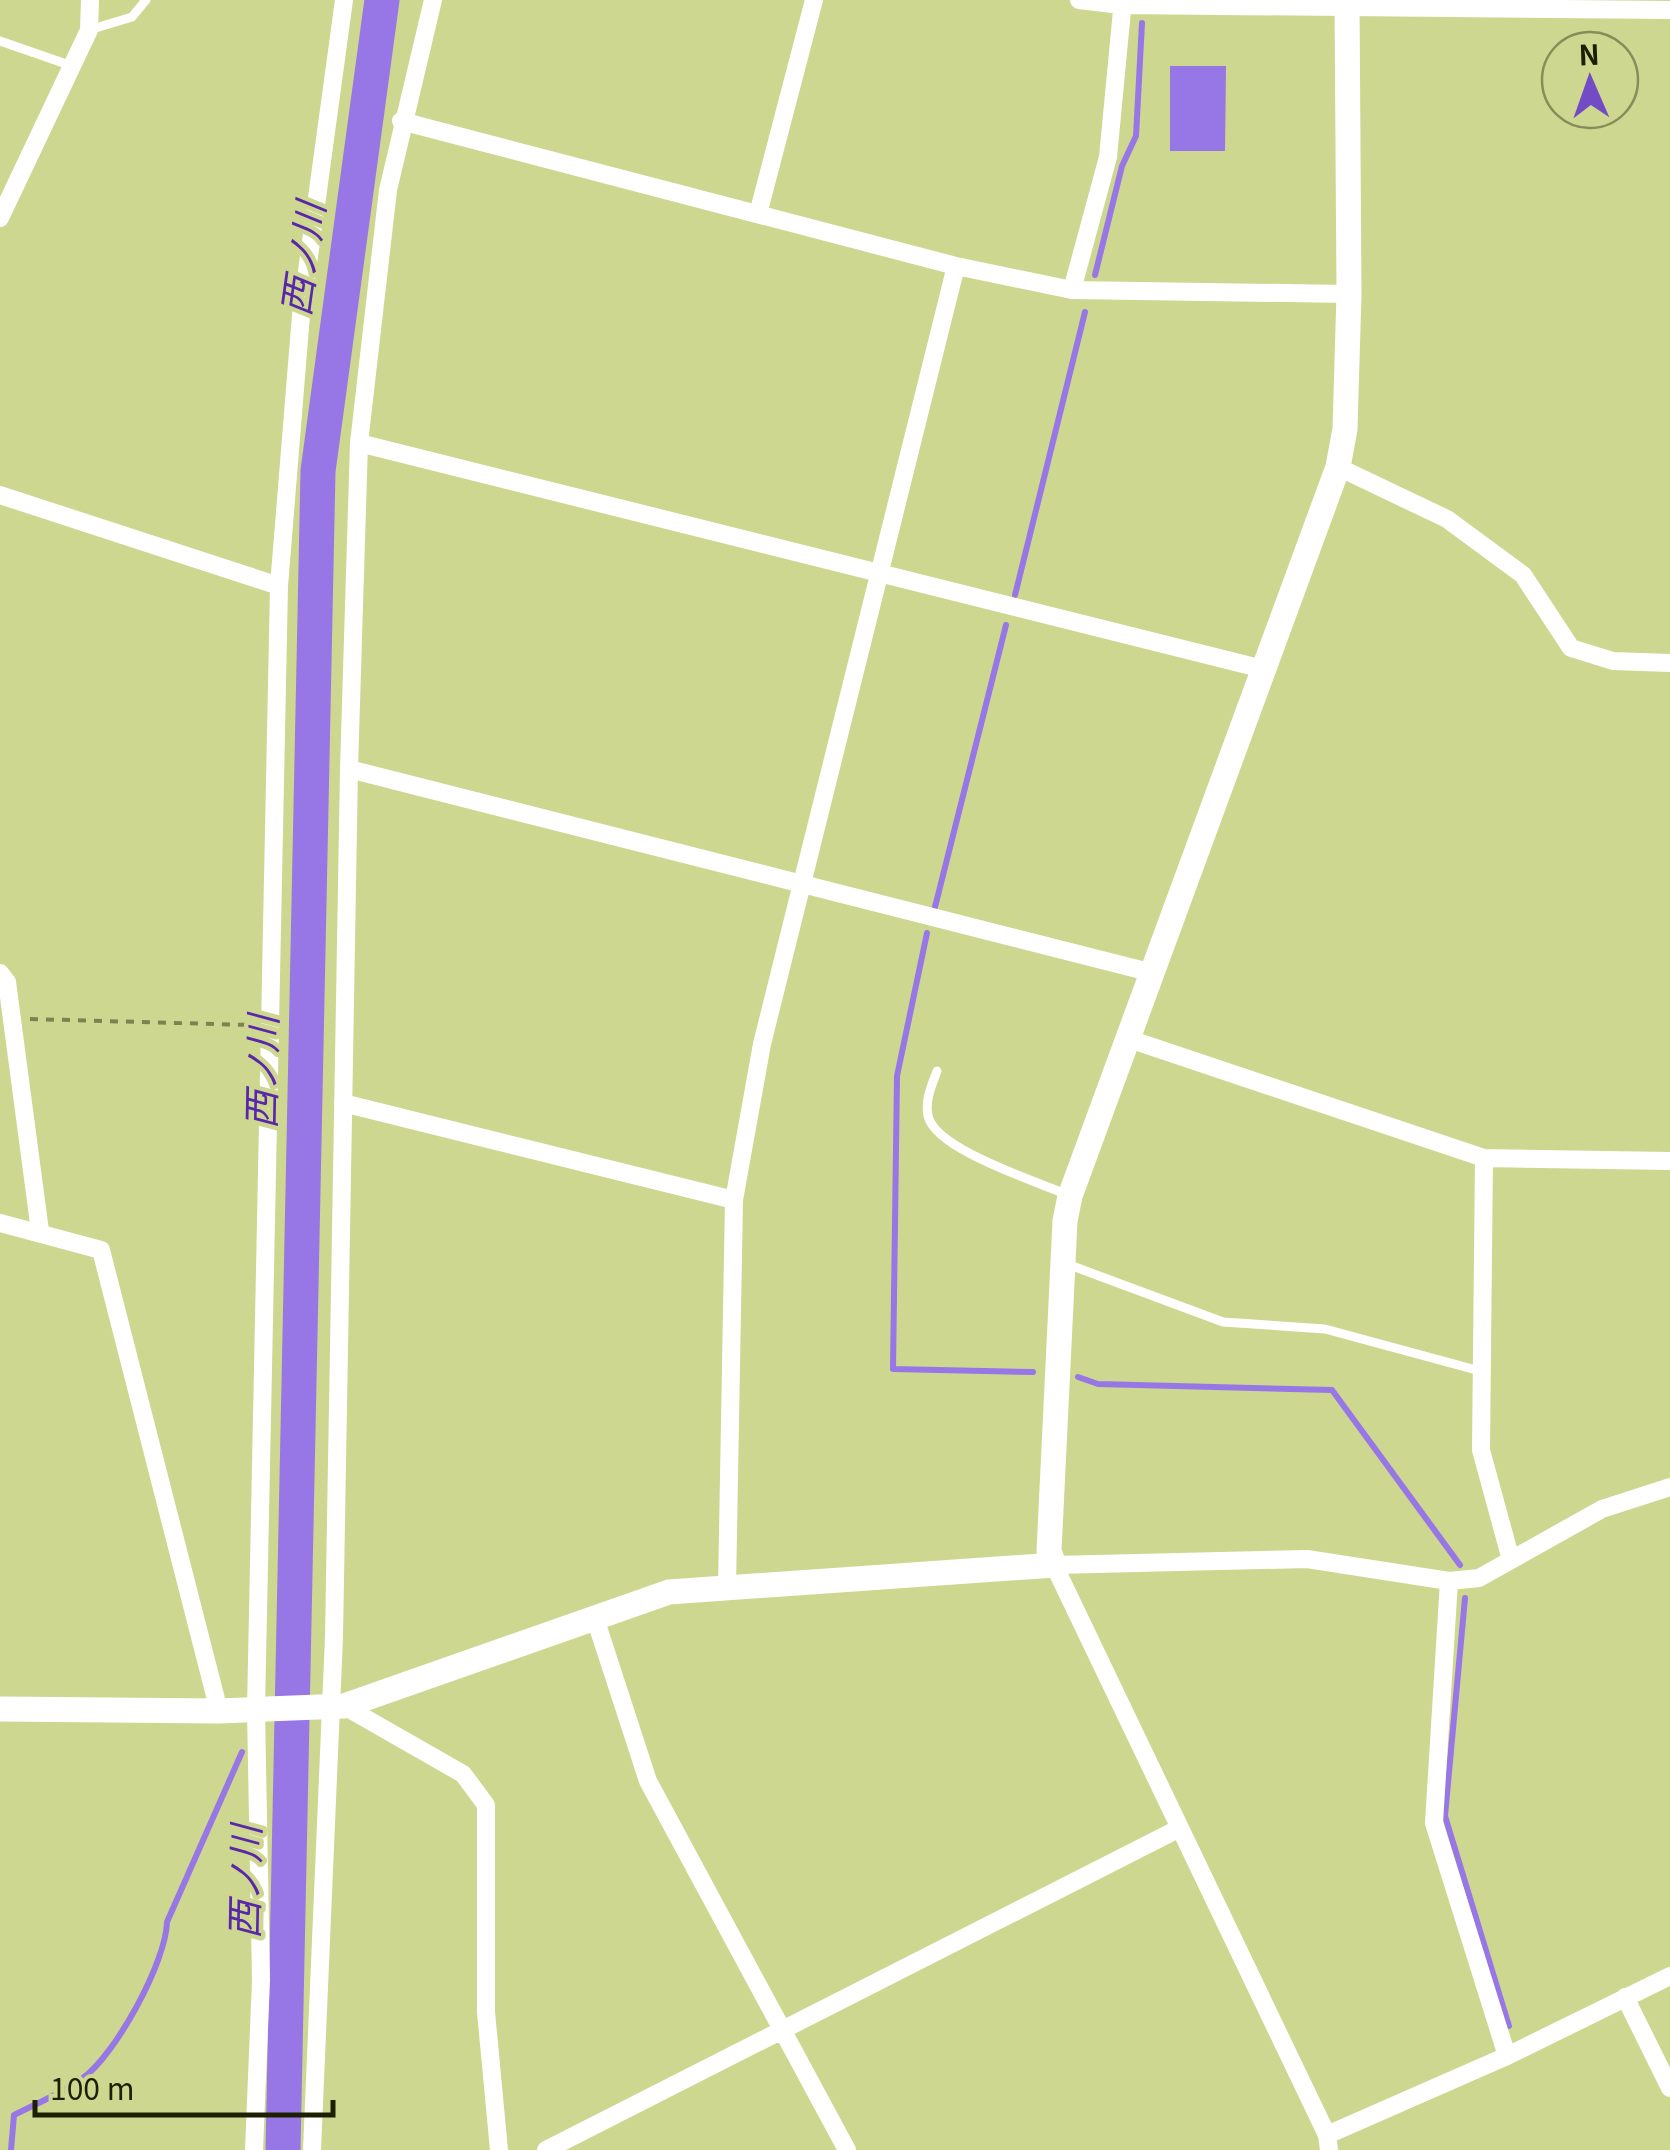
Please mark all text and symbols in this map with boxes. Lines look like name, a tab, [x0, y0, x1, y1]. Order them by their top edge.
north arrow	[1540, 30, 1640, 130]
text: N	[1578, 33, 1600, 73]
water label: 西ノ川	[265, 194, 336, 319]
water label: 西ノ川	[231, 1010, 288, 1129]
water label: 西ノ川	[214, 1820, 271, 1939]
scale bar	[35, 2055, 332, 2117]
text: 100 m	[50, 2065, 134, 2109]

